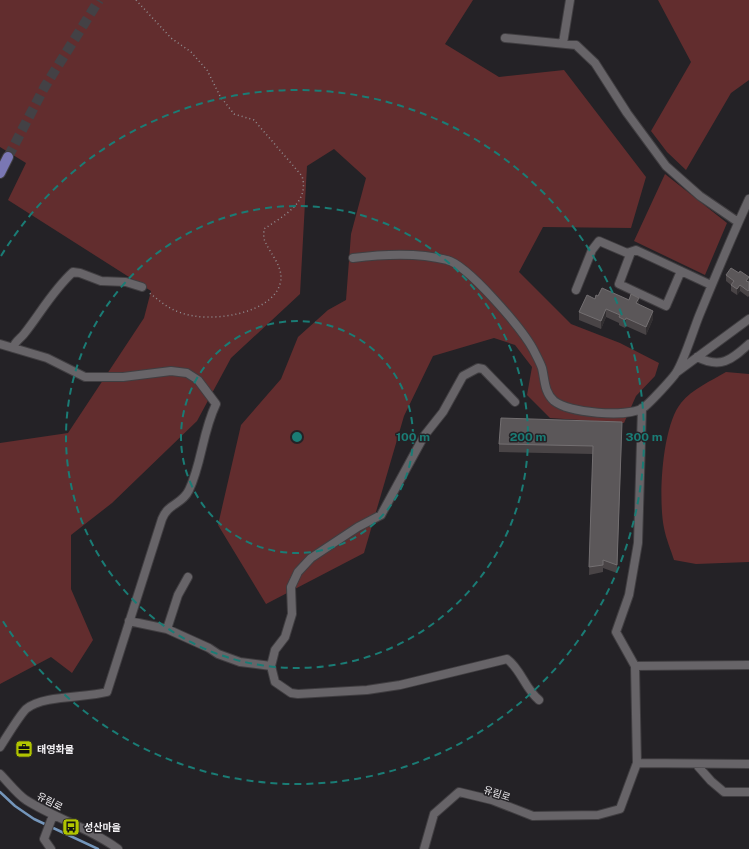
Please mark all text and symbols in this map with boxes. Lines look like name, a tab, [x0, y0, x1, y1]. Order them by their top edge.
centre of rings	[290, 430, 304, 444]
text: 100 m	[396, 430, 430, 444]
text: 200 m	[510, 430, 546, 444]
text: 300 m	[626, 430, 663, 444]
office icon: 태영화물	[14, 739, 34, 759]
place label: 태영화물	[37, 743, 74, 755]
street label: 유림로	[482, 783, 512, 803]
street label: 유림로	[35, 789, 65, 813]
bus stop icon: 성산마을	[61, 817, 81, 837]
place label: 성산마을	[84, 821, 121, 833]

